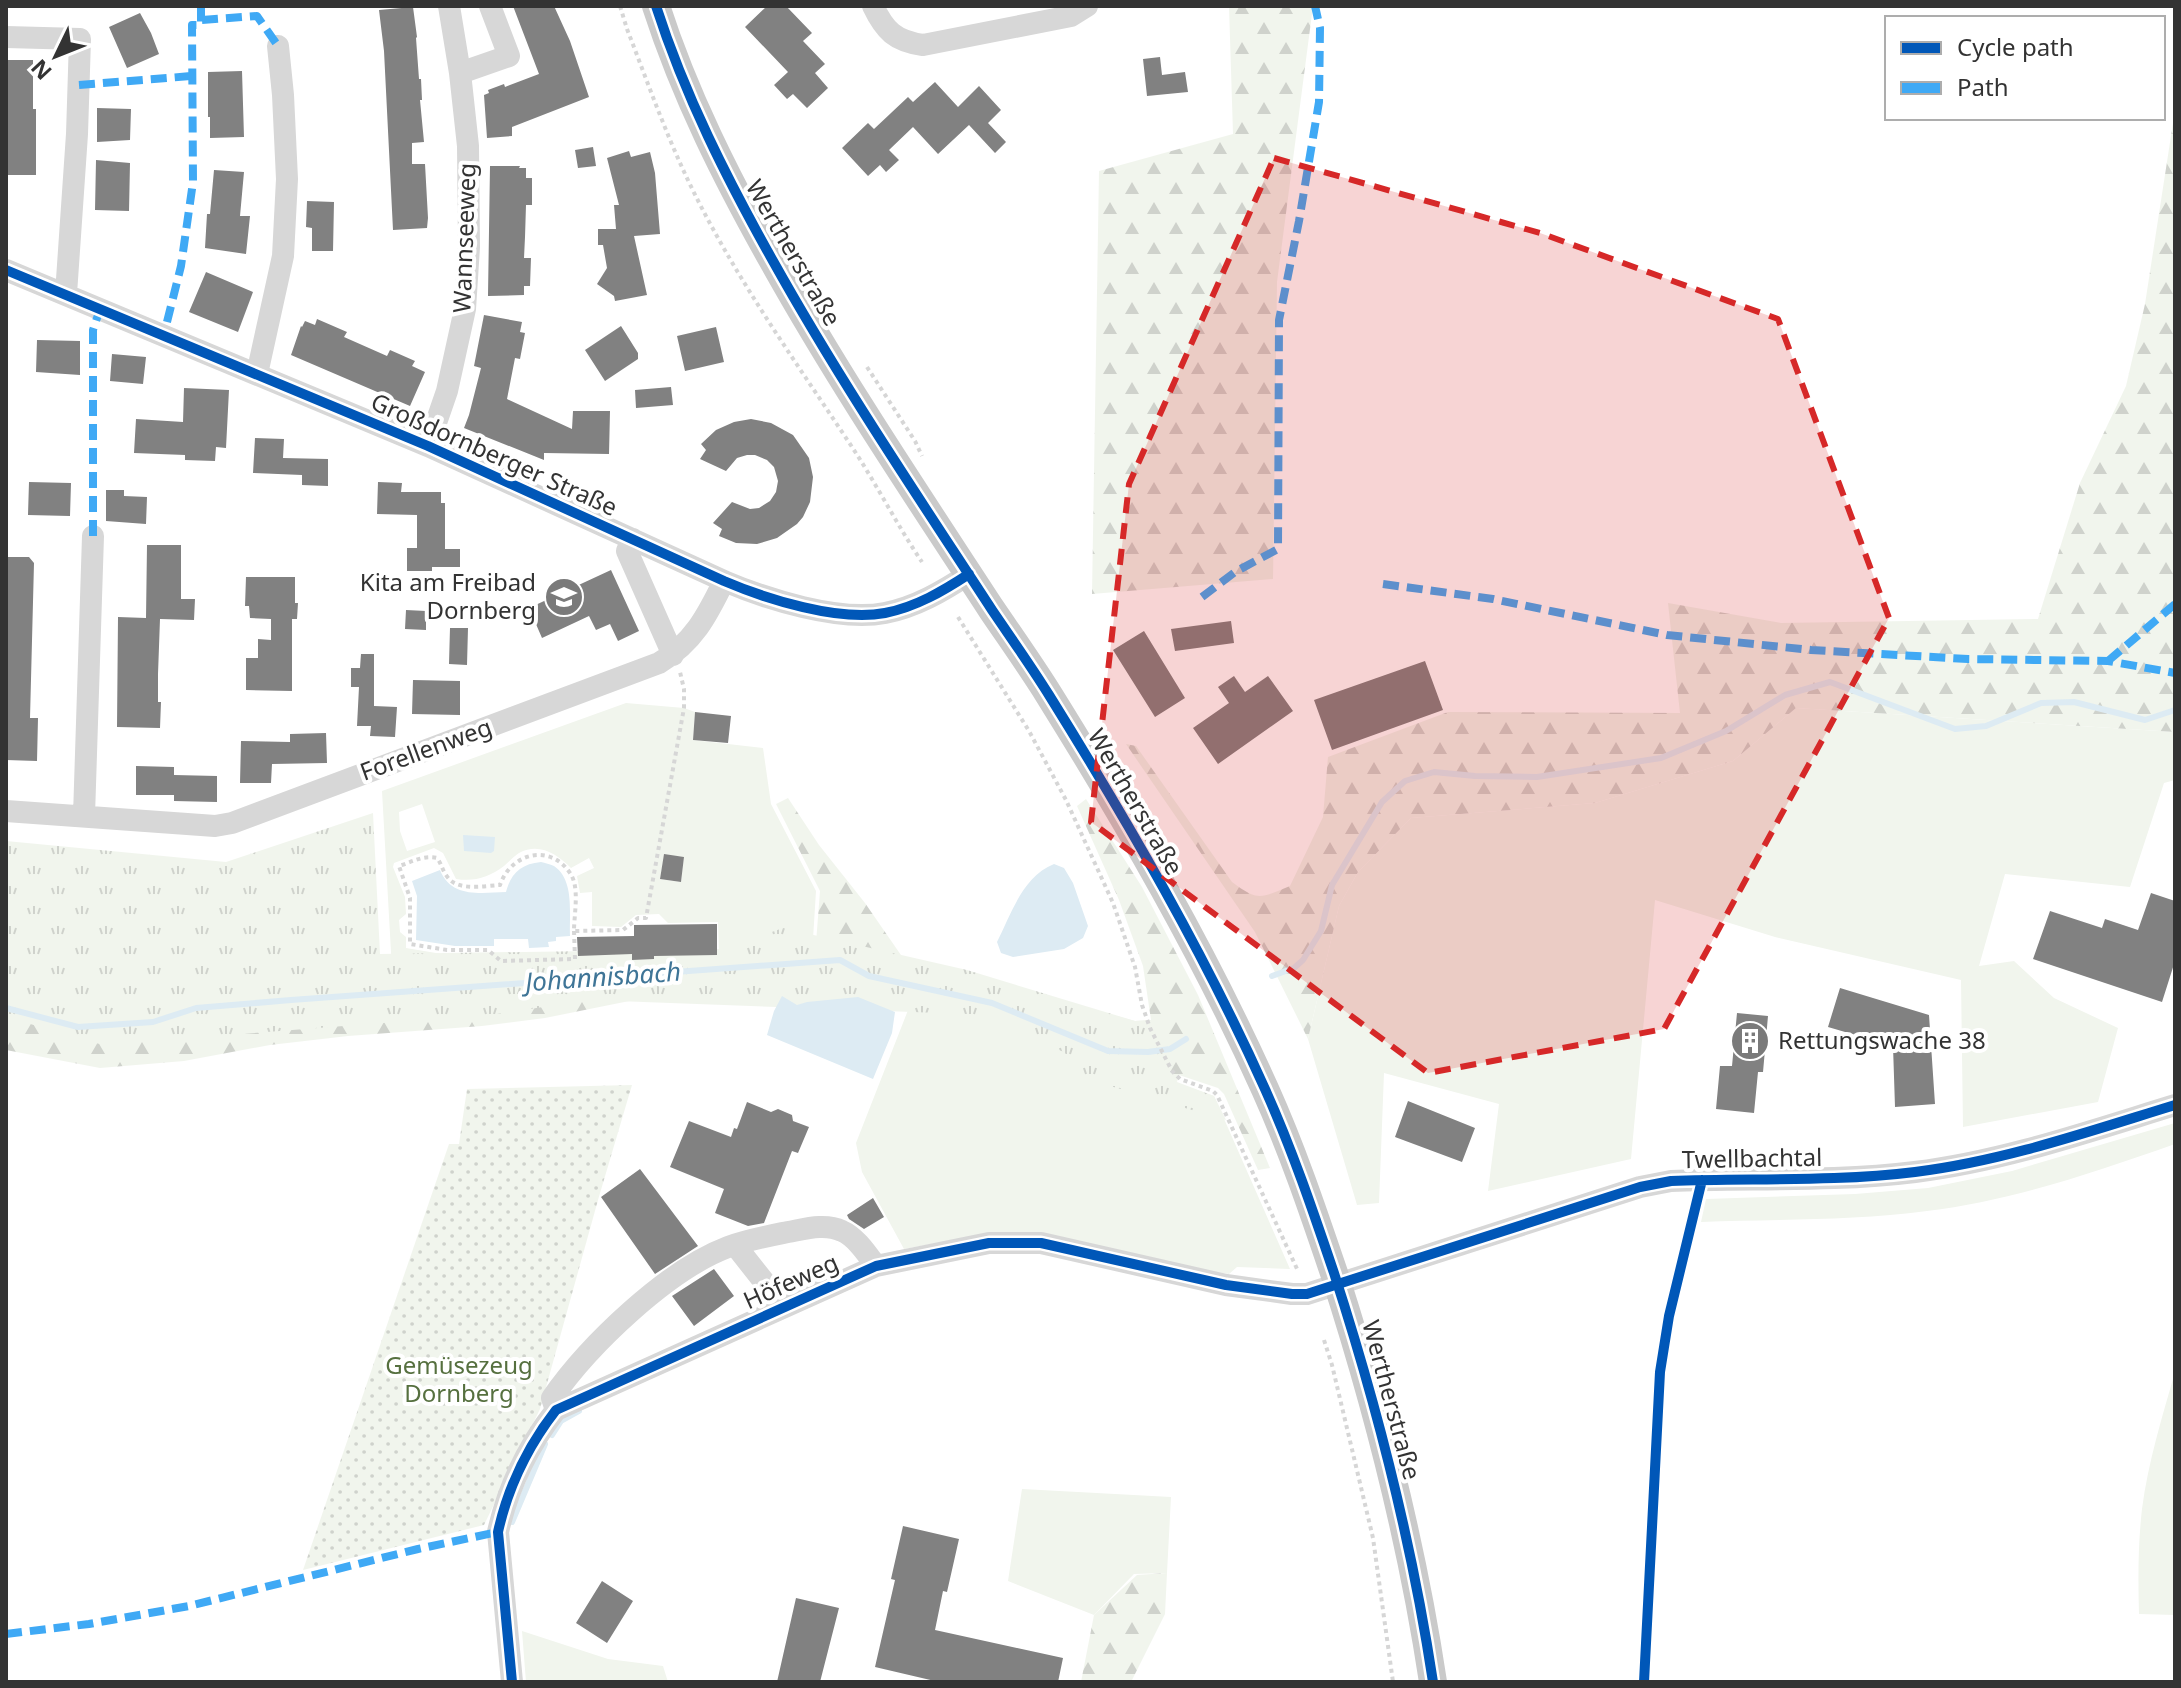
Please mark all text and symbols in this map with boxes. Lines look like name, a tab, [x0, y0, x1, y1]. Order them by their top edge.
north arrow	[16, 16, 96, 96]
legend	[1885, 16, 2165, 120]
text: Cycle path	[1957, 30, 2074, 63]
text: N	[24, 54, 58, 87]
text: Path	[1957, 70, 2008, 103]
street label: Wannseeweg	[444, 162, 483, 314]
street label: Wertherstraße	[739, 173, 850, 332]
street label: Großdornberger Straße	[366, 384, 623, 523]
place label: Kita am Freibad Dornberg	[360, 565, 536, 626]
school or university icon: Kita am Freibad Dornberg	[543, 576, 585, 618]
street label: Forellenweg	[355, 710, 496, 788]
street label: Wertherstraße	[1081, 722, 1192, 881]
water label: Johannisbach	[519, 953, 682, 1000]
building icon: Rettungswache 38	[1729, 1020, 1771, 1062]
place label: Rettungswache 38	[1778, 1023, 1986, 1056]
street label: Twellbachtal	[1681, 1140, 1823, 1175]
street label: Höfeweg	[738, 1245, 843, 1316]
street label: Wertherstraße	[1355, 1316, 1430, 1483]
park label: Gemüsezeug Dornberg	[385, 1348, 533, 1409]

